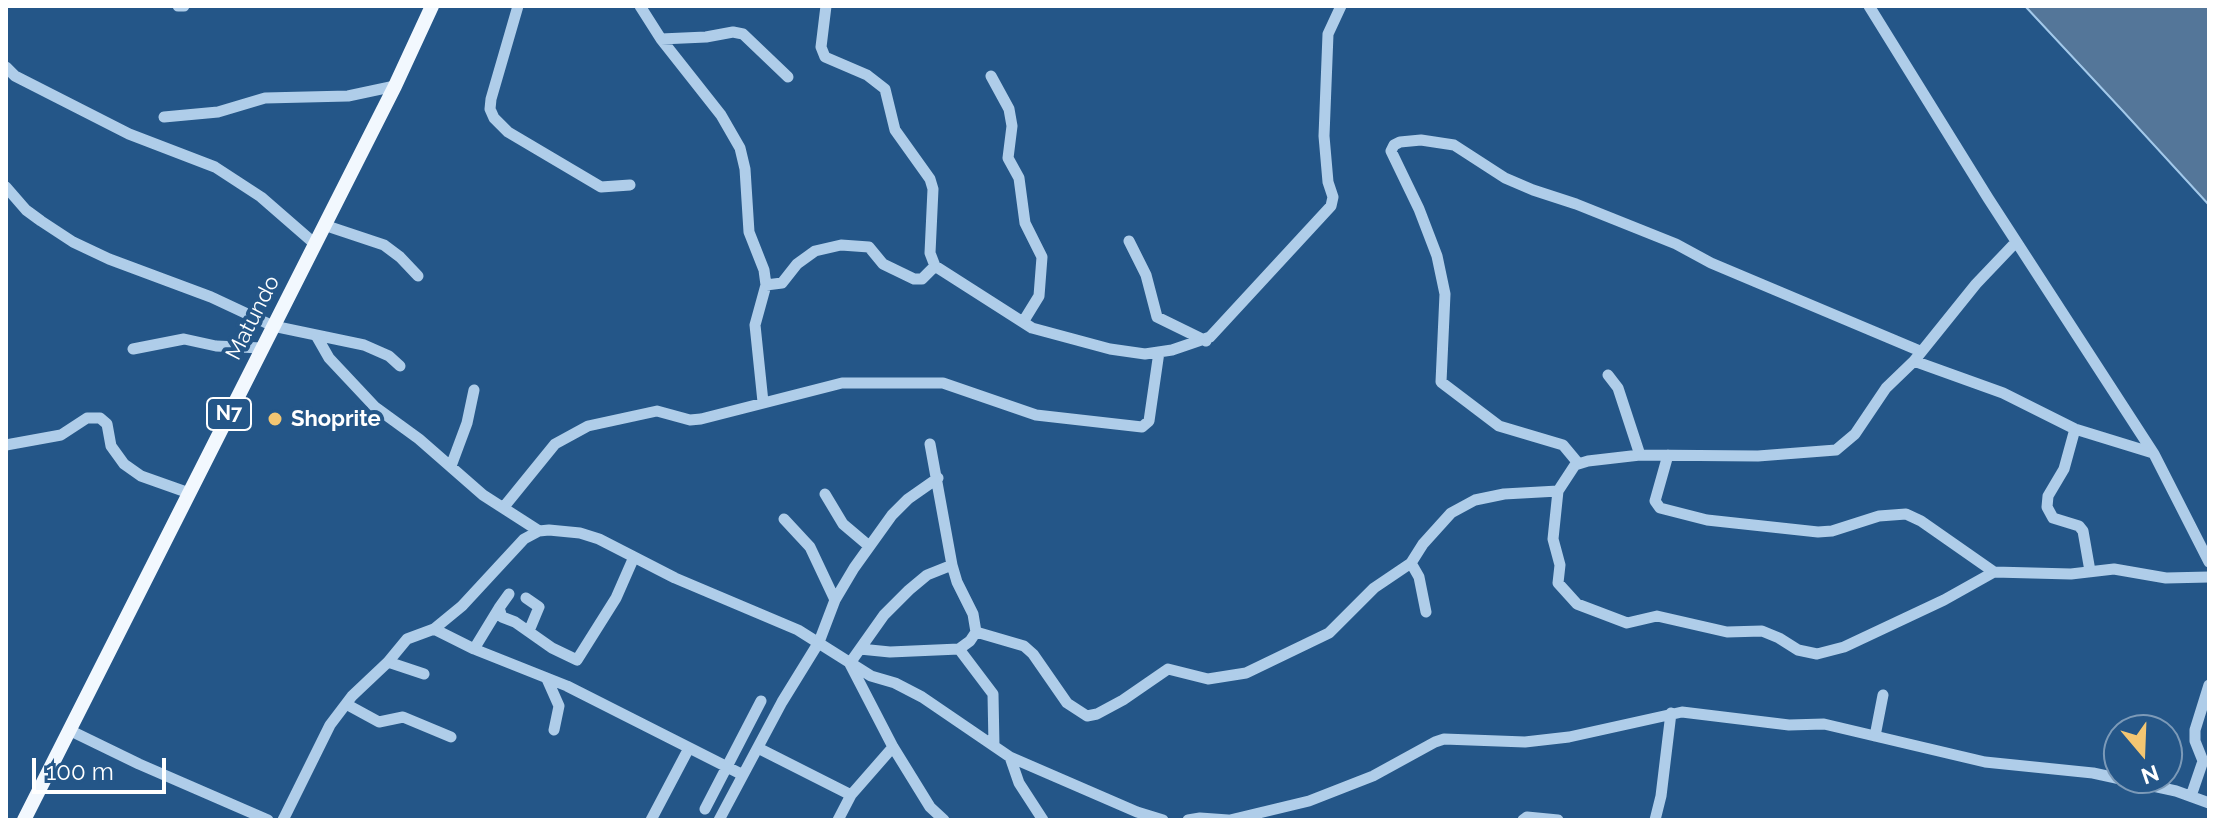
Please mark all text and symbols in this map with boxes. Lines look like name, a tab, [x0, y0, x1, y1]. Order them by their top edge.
street label: Matundo	[221, 271, 285, 365]
road number: N7	[207, 398, 251, 430]
place label: Shoprite	[291, 406, 381, 432]
marker: Shoprite	[266, 410, 284, 428]
north arrow	[2103, 714, 2183, 794]
scale bar	[36, 742, 170, 792]
text: 100 m	[46, 757, 114, 786]
text: N	[2138, 760, 2162, 790]

